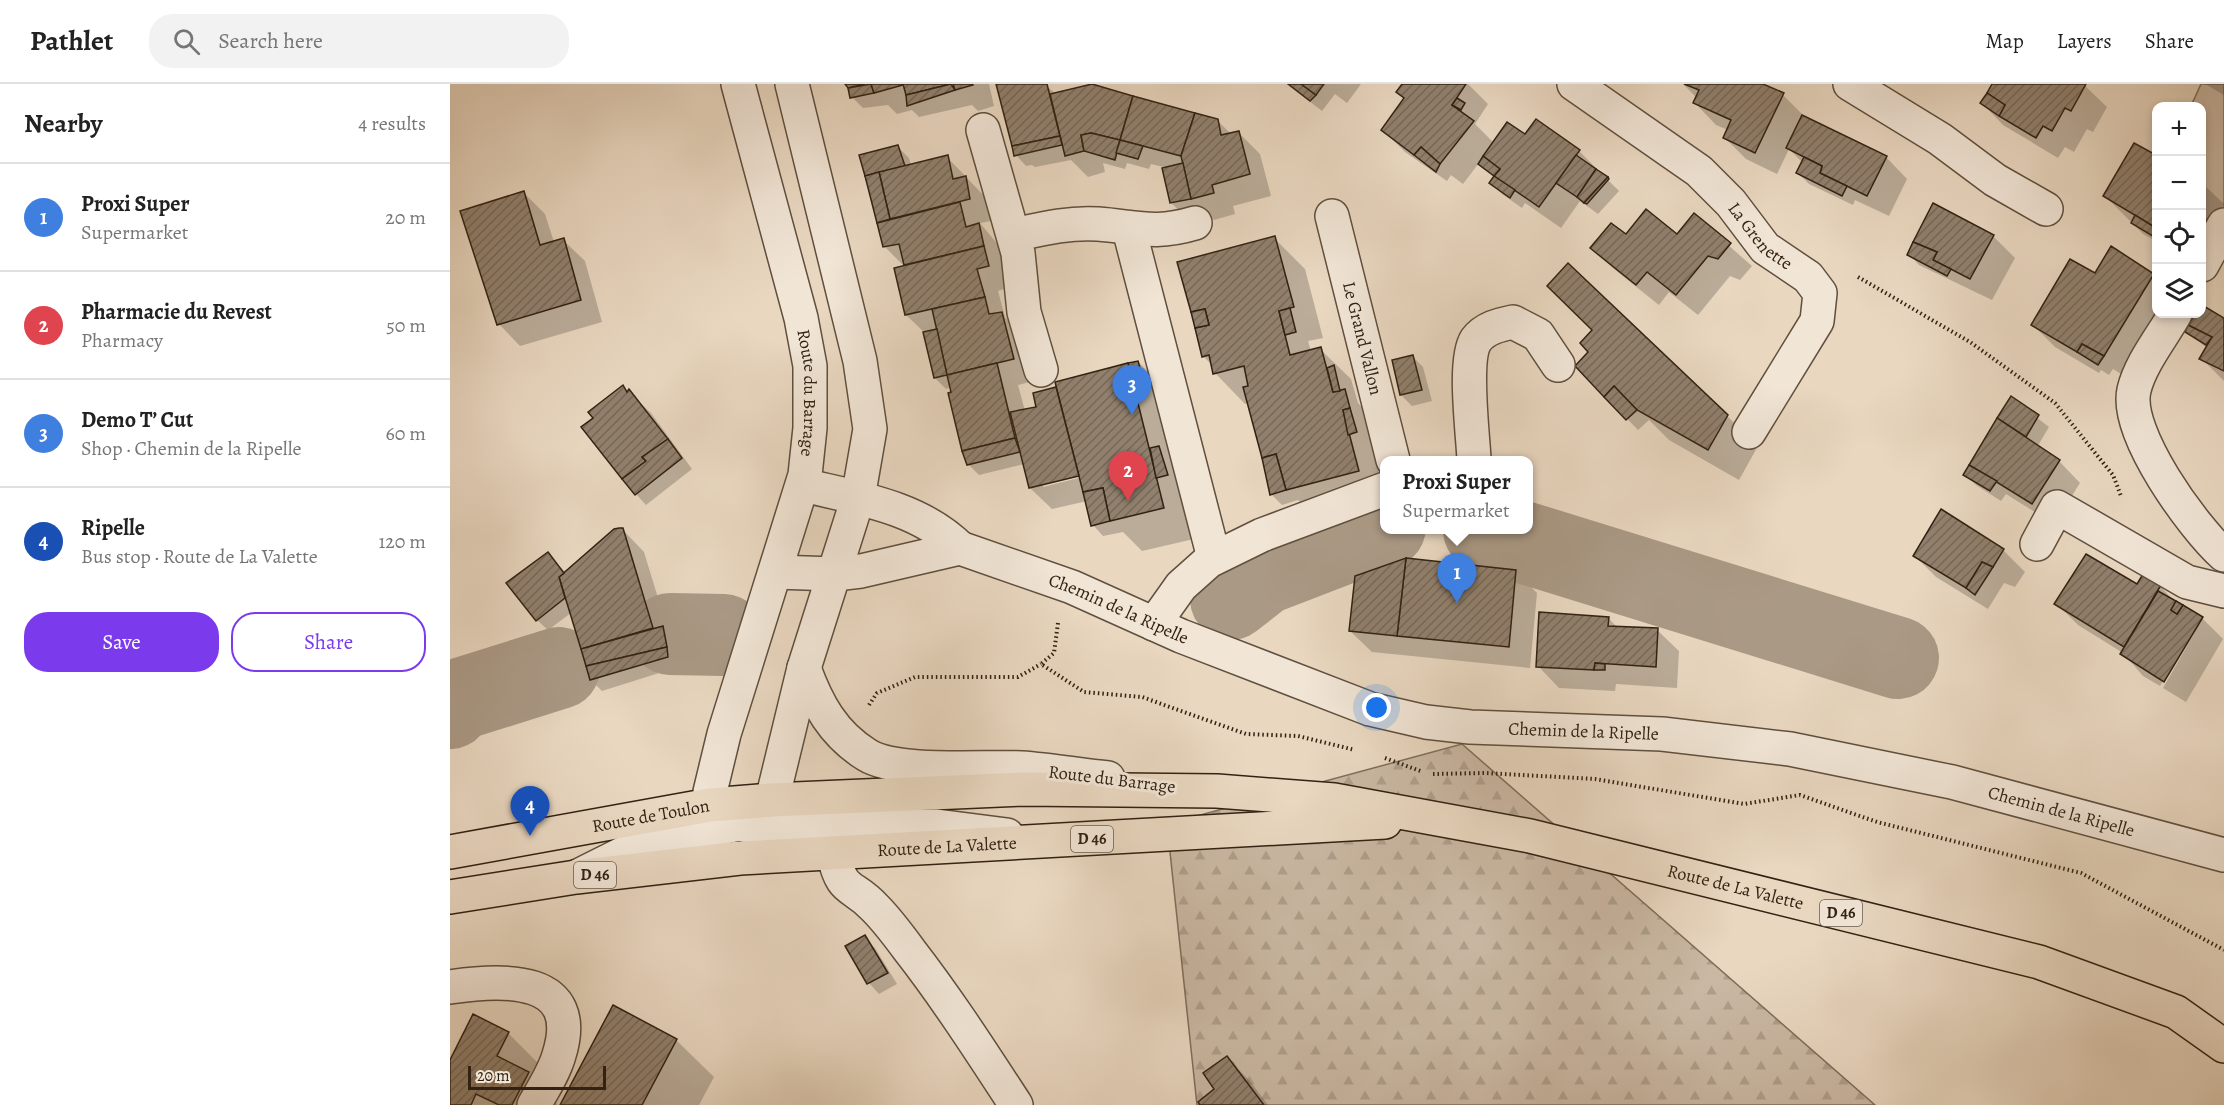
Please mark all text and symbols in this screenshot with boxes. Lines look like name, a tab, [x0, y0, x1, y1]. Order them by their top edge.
search box	[149, 14, 569, 68]
text: Pathlet	[30, 22, 113, 60]
icon: search	[170, 25, 203, 58]
text: Search here	[218, 26, 323, 56]
text: Map	[1985, 27, 2024, 55]
text: Layers	[2057, 27, 2112, 55]
text: Share	[2145, 27, 2194, 55]
map controls	[2152, 102, 2206, 318]
button: +	[2152, 102, 2206, 156]
text: Nearby	[24, 106, 103, 141]
text: 4 results	[358, 110, 426, 137]
button: −	[2152, 156, 2206, 210]
text: Proxi Super	[81, 189, 190, 219]
street label: La Grenette	[1722, 197, 1797, 275]
text: 1	[40, 204, 47, 231]
text: 20 m	[385, 204, 426, 231]
button: locate	[2152, 210, 2206, 264]
text: Supermarket	[81, 219, 188, 246]
button: layers	[2152, 264, 2206, 318]
street label: Le Grand Vallon	[1337, 279, 1388, 398]
text: Pharmacie du Revest	[81, 297, 272, 327]
text: 2	[39, 312, 48, 339]
text: 50 m	[386, 312, 426, 339]
text: Pharmacy	[81, 327, 163, 354]
street label: Route du Barrage	[791, 327, 822, 458]
pin: 3	[1112, 366, 1152, 415]
text: Demo T’ Cut	[81, 405, 193, 435]
text: 3	[39, 420, 48, 447]
text: 60 m	[386, 420, 426, 447]
text: Shop · Chemin de la Ripelle	[81, 435, 302, 462]
pin: 2	[1108, 452, 1148, 501]
popup	[1380, 456, 1533, 534]
text: Proxi Super	[1402, 467, 1511, 497]
text: Supermarket	[1402, 497, 1510, 524]
text: Ripelle	[81, 513, 145, 543]
text: 4	[39, 528, 48, 555]
text: 120 m	[378, 528, 426, 555]
text: Bus stop · Route de La Valette	[81, 543, 318, 570]
pin: 1	[1438, 554, 1476, 603]
street label: Chemin de la Ripelle	[1045, 568, 1192, 650]
button: Save	[24, 612, 219, 672]
button: Share	[231, 612, 426, 672]
your location	[1362, 693, 1391, 722]
street label: Chemin de la Ripelle	[1508, 716, 1659, 746]
street label: Route du Barrage	[1047, 759, 1177, 799]
street label: Chemin de la Ripelle	[1985, 780, 2137, 842]
pin: 4	[510, 786, 550, 836]
street label: Route de Toulon	[590, 793, 711, 838]
road number: D 46	[1071, 826, 1113, 852]
street label: Route de La Valette	[877, 831, 1017, 862]
street label: Route de La Valette	[1665, 858, 1806, 915]
road number: D 46	[574, 862, 616, 888]
road number: D 46	[1820, 900, 1862, 926]
scale bar	[468, 1063, 606, 1090]
text: 20 m	[477, 1065, 510, 1087]

